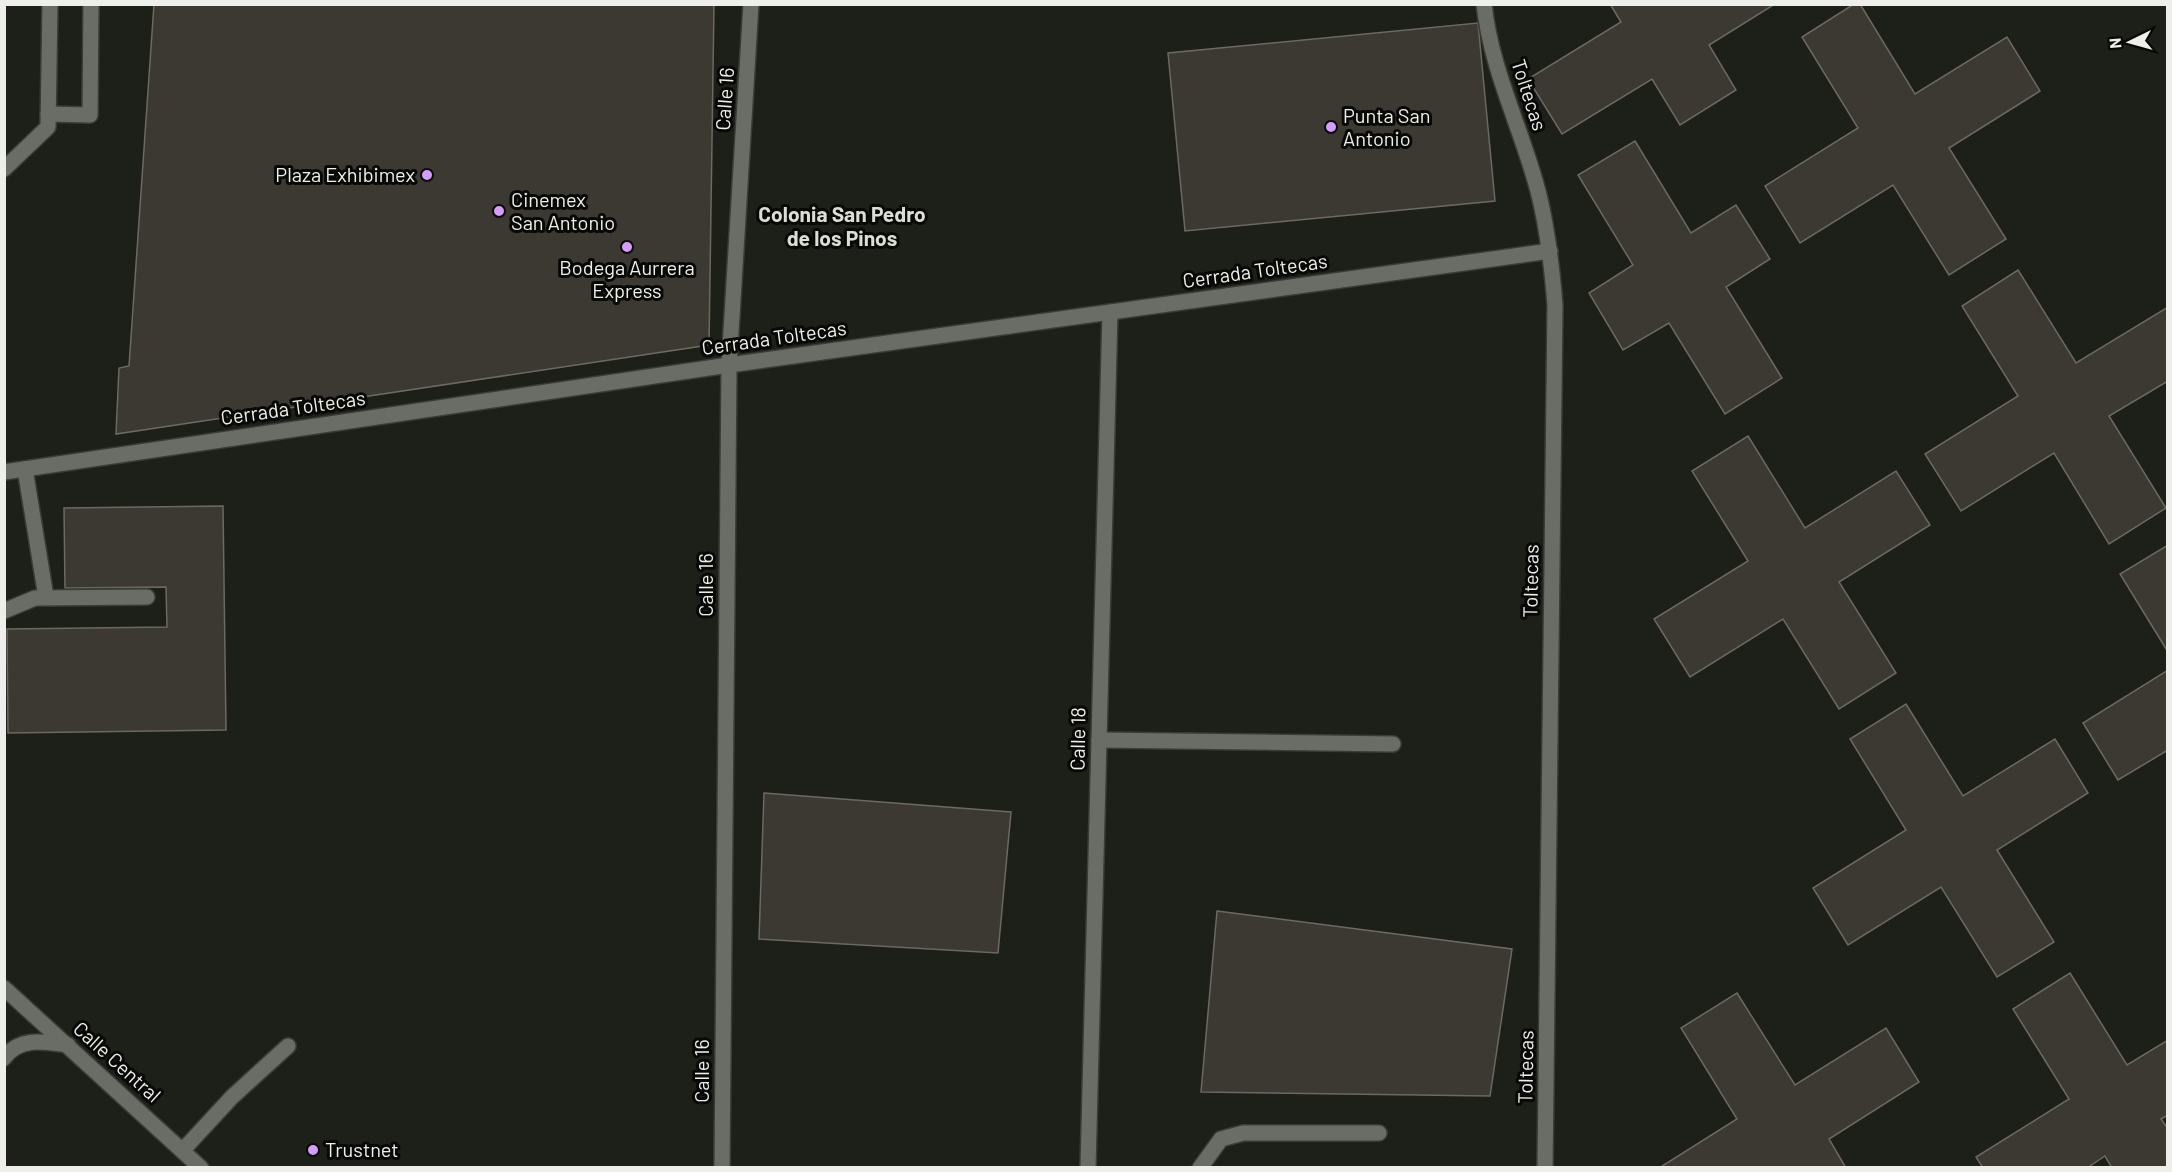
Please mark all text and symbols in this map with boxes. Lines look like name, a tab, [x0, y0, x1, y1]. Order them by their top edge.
north arrow	[2100, 12, 2160, 72]
text: N	[2105, 37, 2124, 49]
street label: Toltecas	[1507, 56, 1553, 133]
street label: Calle 16	[710, 66, 738, 131]
place label: Punta San Antonio	[1343, 103, 1430, 150]
marker: Punta San Antonio	[1324, 120, 1338, 134]
place label: Plaza Exhibimex	[275, 162, 415, 186]
marker: Plaza Exhibimex	[420, 168, 434, 182]
place label: Cinemex San Antonio	[511, 187, 615, 234]
district label: Colonia San Pedro de los Pinos	[758, 201, 926, 250]
marker: Cinemex San Antonio	[492, 204, 506, 218]
marker: Bodega Aurrera Express	[620, 240, 634, 254]
street label: Cerrada Toltecas	[1181, 248, 1329, 292]
place label: Bodega Aurrera Express	[559, 255, 695, 302]
street label: Cerrada Toltecas	[700, 315, 848, 359]
street label: Cerrada Toltecas	[219, 385, 367, 429]
street label: Toltecas	[1517, 544, 1543, 618]
street label: Calle 16	[693, 553, 717, 617]
street label: Calle 18	[1064, 707, 1090, 771]
street label: Calle Central	[69, 1016, 166, 1107]
street label: Toltecas	[1512, 1030, 1538, 1104]
street label: Calle 16	[689, 1039, 713, 1103]
place label: Trustnet	[325, 1137, 399, 1161]
marker: Trustnet	[306, 1143, 320, 1157]

